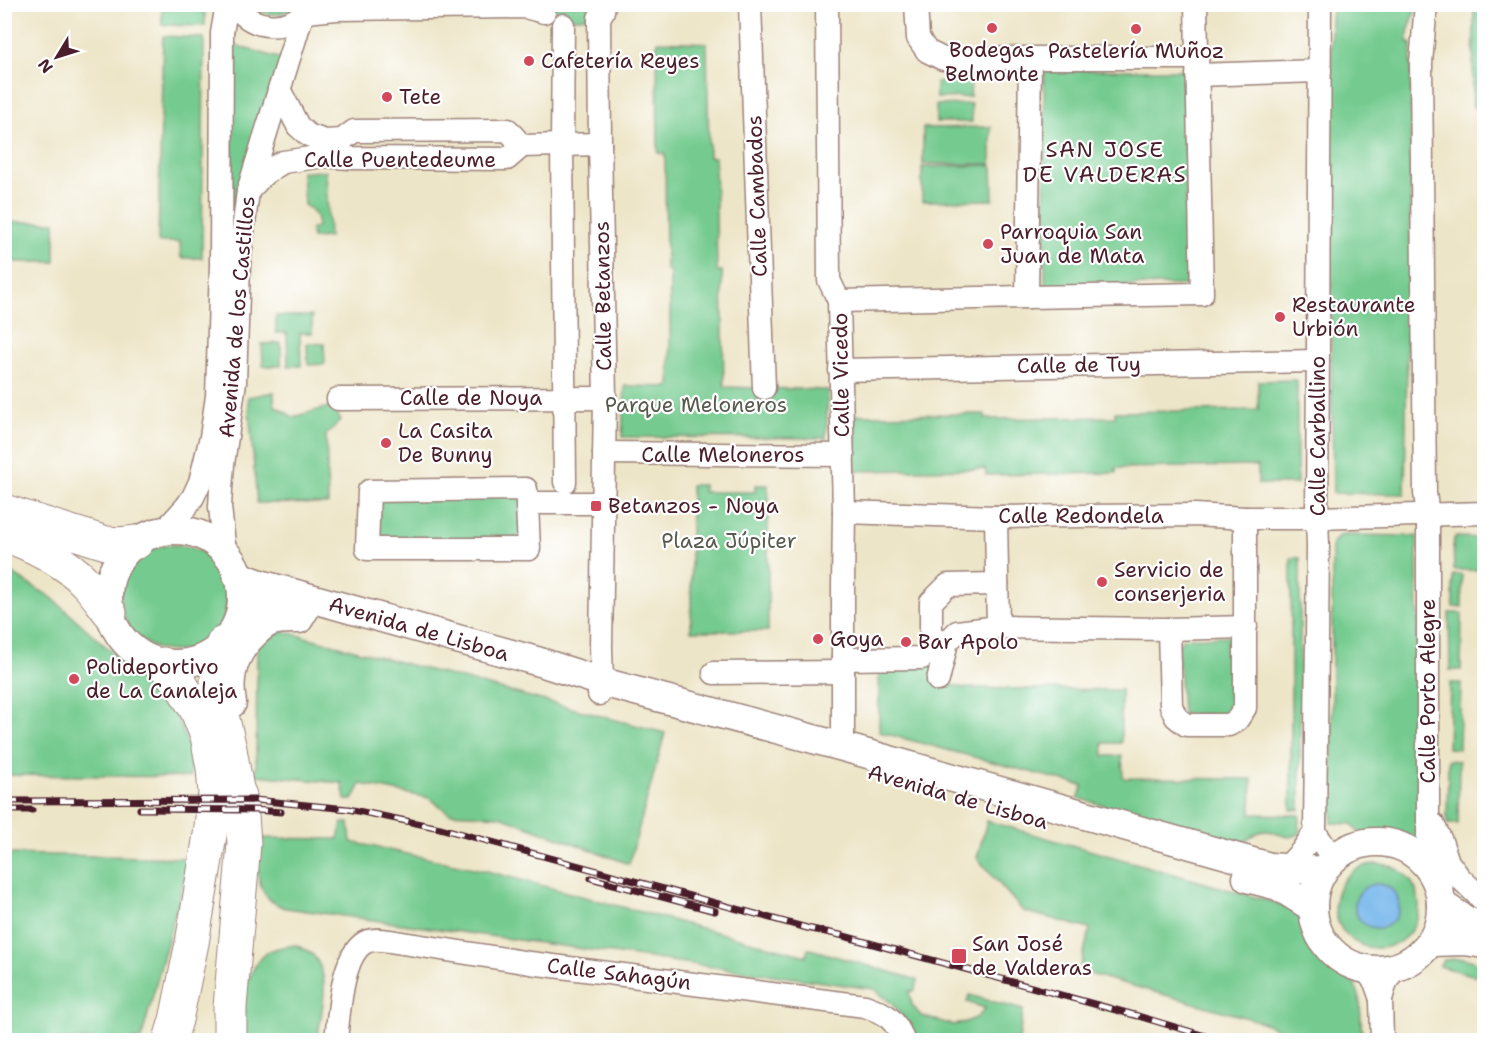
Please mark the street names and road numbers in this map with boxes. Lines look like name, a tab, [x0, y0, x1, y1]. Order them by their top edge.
street label: Calle Cambados	[740, 115, 774, 277]
street label: Calle Puentedeume	[304, 146, 496, 174]
street label: Avenida de los Castillos	[212, 195, 262, 439]
street label: Calle Betanzos	[588, 221, 618, 371]
street label: Calle Vicedo	[826, 312, 856, 438]
street label: Calle de Tuy	[1017, 350, 1141, 380]
street label: Calle Carballino	[1304, 356, 1332, 516]
street label: Calle de Noya	[400, 384, 542, 412]
street label: Calle Meloneros	[641, 441, 805, 469]
street label: Calle Redondela	[998, 502, 1164, 530]
street label: Avenida de Lisboa	[326, 590, 512, 668]
street label: Calle Porto Alegre	[1414, 599, 1442, 783]
street label: Avenida de Lisboa	[865, 758, 1051, 836]
street label: Calle Sahagún	[545, 951, 693, 997]

